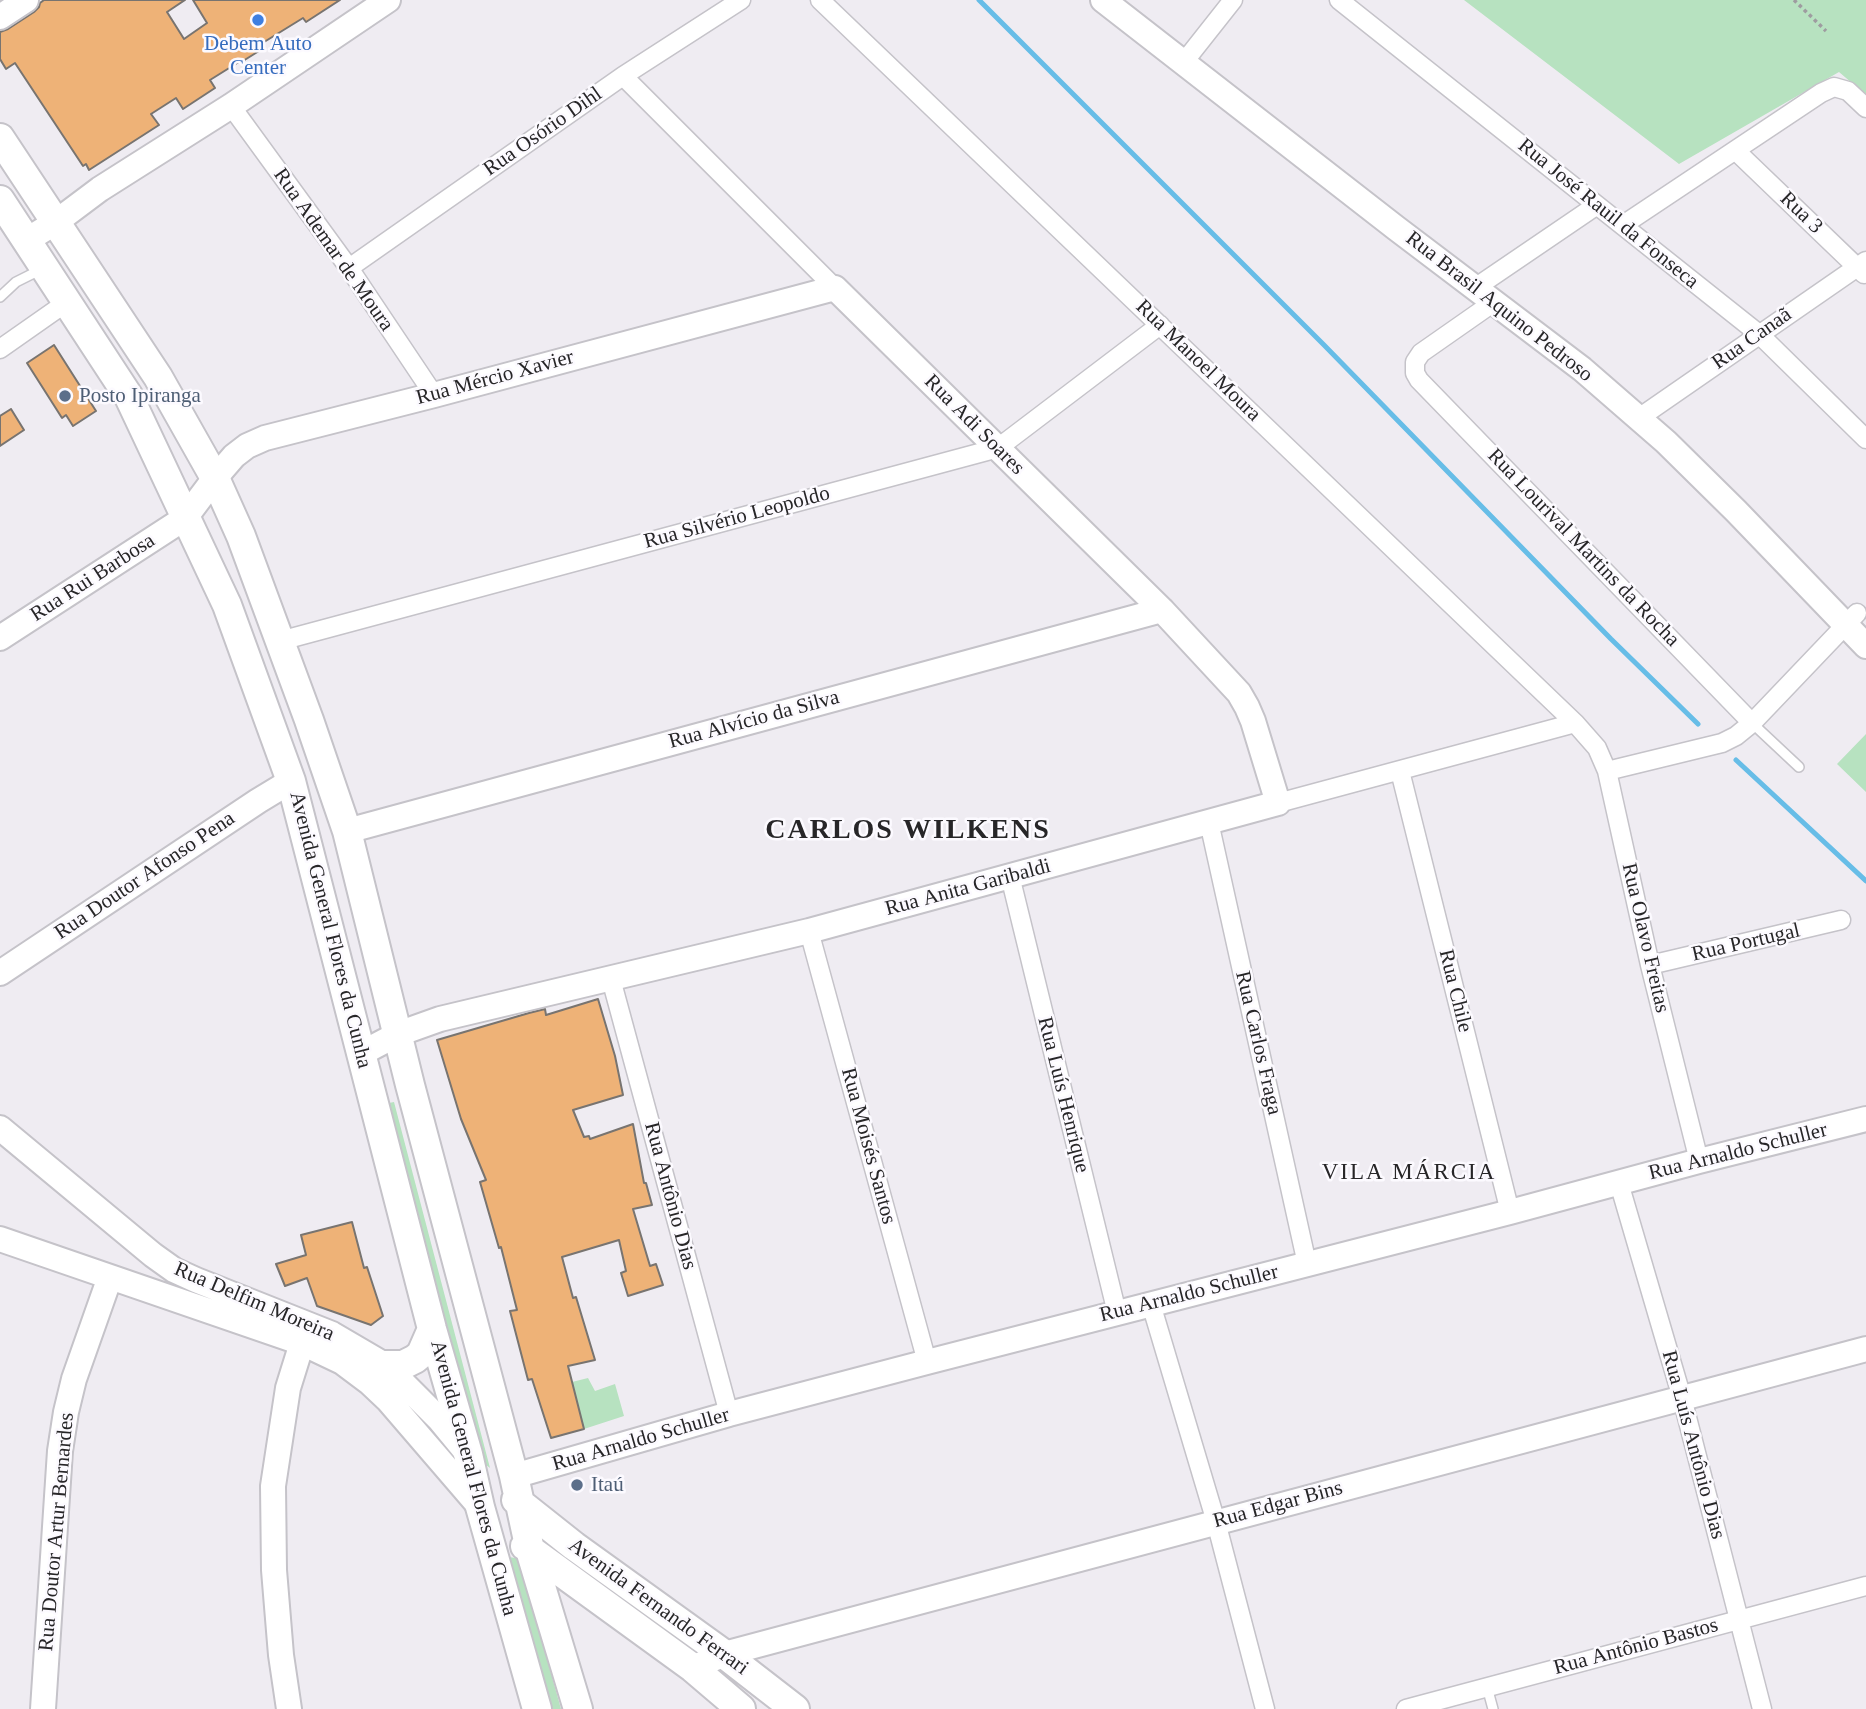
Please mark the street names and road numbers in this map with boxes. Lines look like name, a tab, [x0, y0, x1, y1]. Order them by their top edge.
street label: Rua Osório Dihl	[479, 82, 607, 182]
street label: Rua José Rauil da Fonseca	[1513, 133, 1703, 295]
street label: Rua Ademar de Moura	[267, 164, 399, 336]
street label: Rua 3	[1774, 187, 1828, 239]
street label: Rua Brasil Aquino Pedroso	[1400, 226, 1598, 388]
street label: Rua Manoel Moura	[1130, 295, 1266, 427]
street label: Rua Canaã	[1707, 302, 1797, 376]
street label: Rua Mércio Xavier	[413, 345, 577, 411]
street label: Rua Adi Soares	[918, 369, 1030, 481]
street label: Rua Lourival Martins da Rocha	[1482, 444, 1684, 652]
street label: Rua Silvério Leopoldo	[641, 481, 833, 555]
street label: Rua Rui Barbosa	[26, 528, 160, 628]
street label: Rua Alvício da Silva	[666, 685, 842, 755]
street label: Avenida General Flores da Cunha	[283, 789, 377, 1071]
street label: Rua Doutor Afonso Pena	[50, 806, 240, 946]
street label: Rua Anita Garibaldi	[882, 854, 1054, 922]
street label: Rua Olavo Freitas	[1616, 861, 1674, 1015]
street label: Rua Portugal	[1689, 918, 1803, 968]
street label: Rua Chile	[1433, 947, 1477, 1035]
street label: Rua Carlos Fraga	[1229, 969, 1287, 1117]
street label: Rua Luís Henrique	[1031, 1014, 1095, 1176]
street label: Rua Moisés Santos	[835, 1065, 901, 1227]
street label: Rua Arnaldo Schuller	[1646, 1118, 1830, 1186]
street label: Rua Antônio Dias	[638, 1119, 702, 1273]
street label: Rua Delfim Moreira	[170, 1257, 338, 1347]
street label: Rua Arnaldo Schuller	[1097, 1260, 1281, 1328]
street label: Avenida General Flores da Cunha	[424, 1337, 522, 1619]
street label: Rua Luís Antônio Dias	[1656, 1348, 1730, 1542]
street label: Rua Arnaldo Schuller	[550, 1403, 732, 1477]
street label: Rua Doutor Artur Bernardes	[34, 1412, 80, 1652]
street label: Rua Edgar Bins	[1211, 1476, 1345, 1534]
street label: Avenida Fernando Ferrari	[563, 1533, 753, 1681]
street label: Rua Antônio Bastos	[1551, 1613, 1721, 1681]

